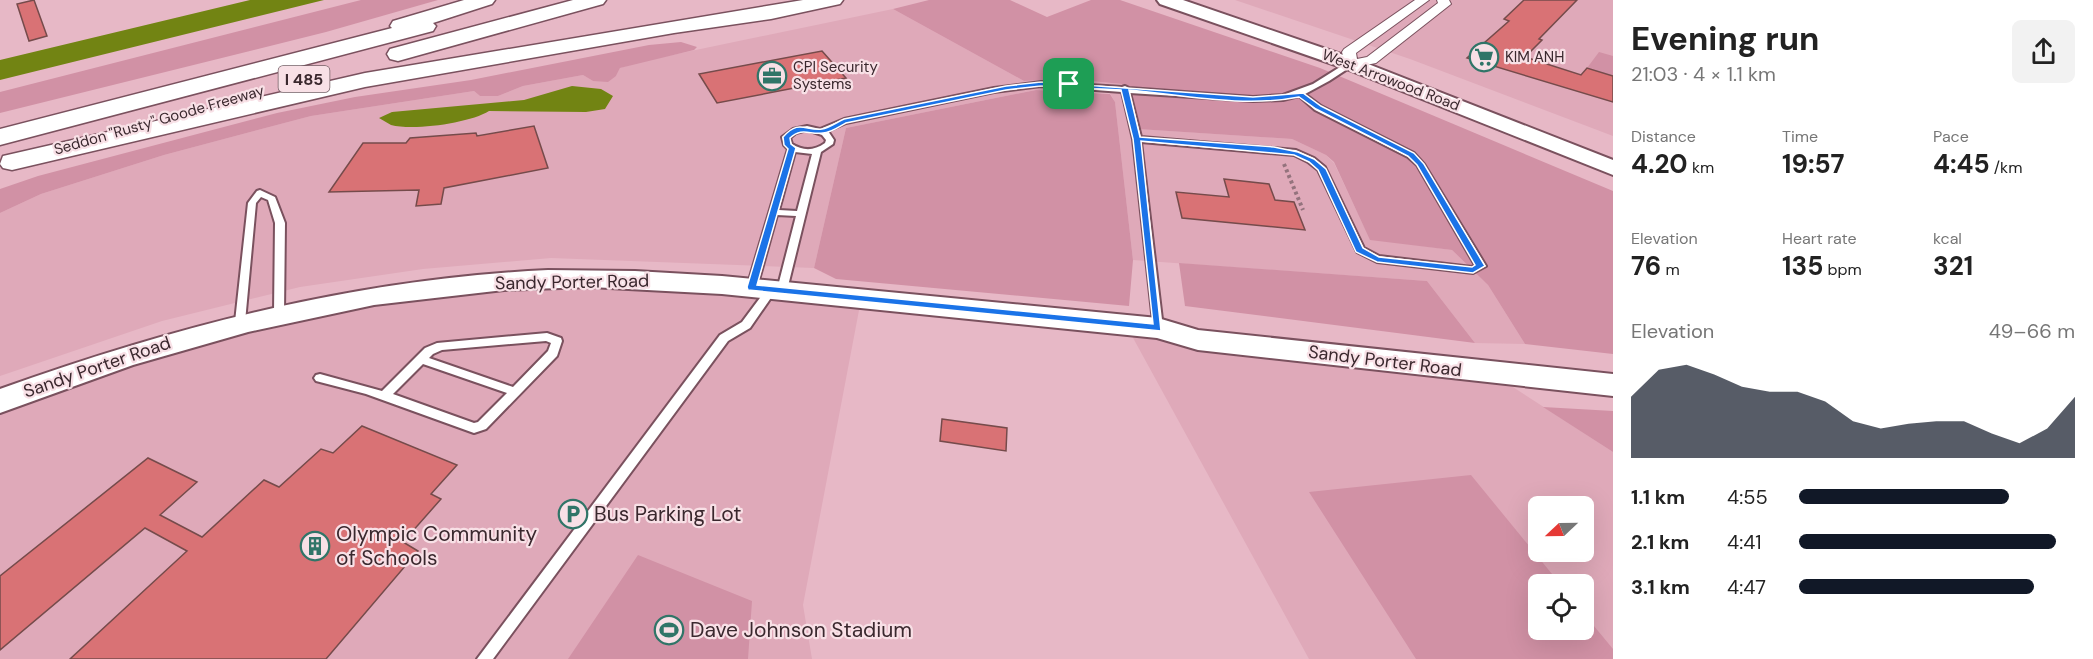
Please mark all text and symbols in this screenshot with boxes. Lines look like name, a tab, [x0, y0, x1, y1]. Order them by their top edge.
text: Evening run	[1631, 17, 1819, 60]
button: share	[2012, 20, 2075, 83]
supermarket icon: KIM ANH	[1468, 41, 1500, 73]
street label: West Arrowood Road	[1319, 45, 1463, 115]
place label: KIM ANH	[1505, 47, 1564, 67]
place label: CPI Security Systems	[793, 57, 878, 94]
pin	[1043, 58, 1094, 109]
office icon: CPI Security Systems	[756, 60, 788, 92]
text: 21:03 · 4 × 1.1 km	[1631, 61, 1776, 87]
road number: I 485	[278, 66, 330, 92]
icon: arrive	[1052, 67, 1085, 100]
street label: Seddon "Rusty" Goode Freeway	[52, 80, 267, 160]
text: Distance	[1631, 126, 1696, 147]
text: Time	[1782, 126, 1818, 147]
text: Pace	[1933, 126, 1969, 147]
text: 4.20	[1631, 147, 1688, 181]
text: 19:57	[1782, 147, 1845, 181]
text: 4:45	[1933, 147, 1990, 181]
text: km	[1688, 157, 1714, 178]
text: /km	[1990, 157, 2022, 178]
text: Elevation	[1631, 228, 1698, 249]
text: Heart rate	[1782, 228, 1857, 249]
text: kcal	[1933, 228, 1962, 249]
text: 76	[1631, 249, 1661, 283]
text: 135	[1782, 249, 1823, 283]
text: 321	[1933, 249, 1973, 283]
text: m	[1661, 259, 1680, 280]
text: bpm	[1823, 259, 1862, 280]
street label: Sandy Porter Road	[495, 269, 649, 295]
text: Elevation	[1631, 318, 1714, 344]
text: 49–66 m	[1989, 318, 2075, 344]
street label: Sandy Porter Road	[20, 331, 174, 403]
street label: Sandy Porter Road	[1307, 340, 1463, 382]
text: 1.1 km	[1631, 484, 1685, 510]
text: 4:55	[1727, 484, 1768, 510]
north arrow	[1528, 496, 1594, 562]
map controls	[1528, 496, 1594, 640]
parking icon: Bus Parking Lot	[557, 498, 589, 530]
place label: Bus Parking Lot	[594, 500, 742, 528]
place label: Olympic Community of Schools	[336, 520, 537, 572]
text: 2.1 km	[1631, 529, 1689, 555]
text: 4:41	[1727, 529, 1762, 555]
building icon: Olympic Community of Schools	[299, 530, 331, 562]
button: locate	[1528, 574, 1594, 640]
text: 3.1 km	[1631, 574, 1690, 600]
text: 4:47	[1727, 574, 1766, 600]
sports icon: Dave Johnson Stadium	[653, 614, 685, 646]
place label: Dave Johnson Stadium	[690, 616, 912, 644]

